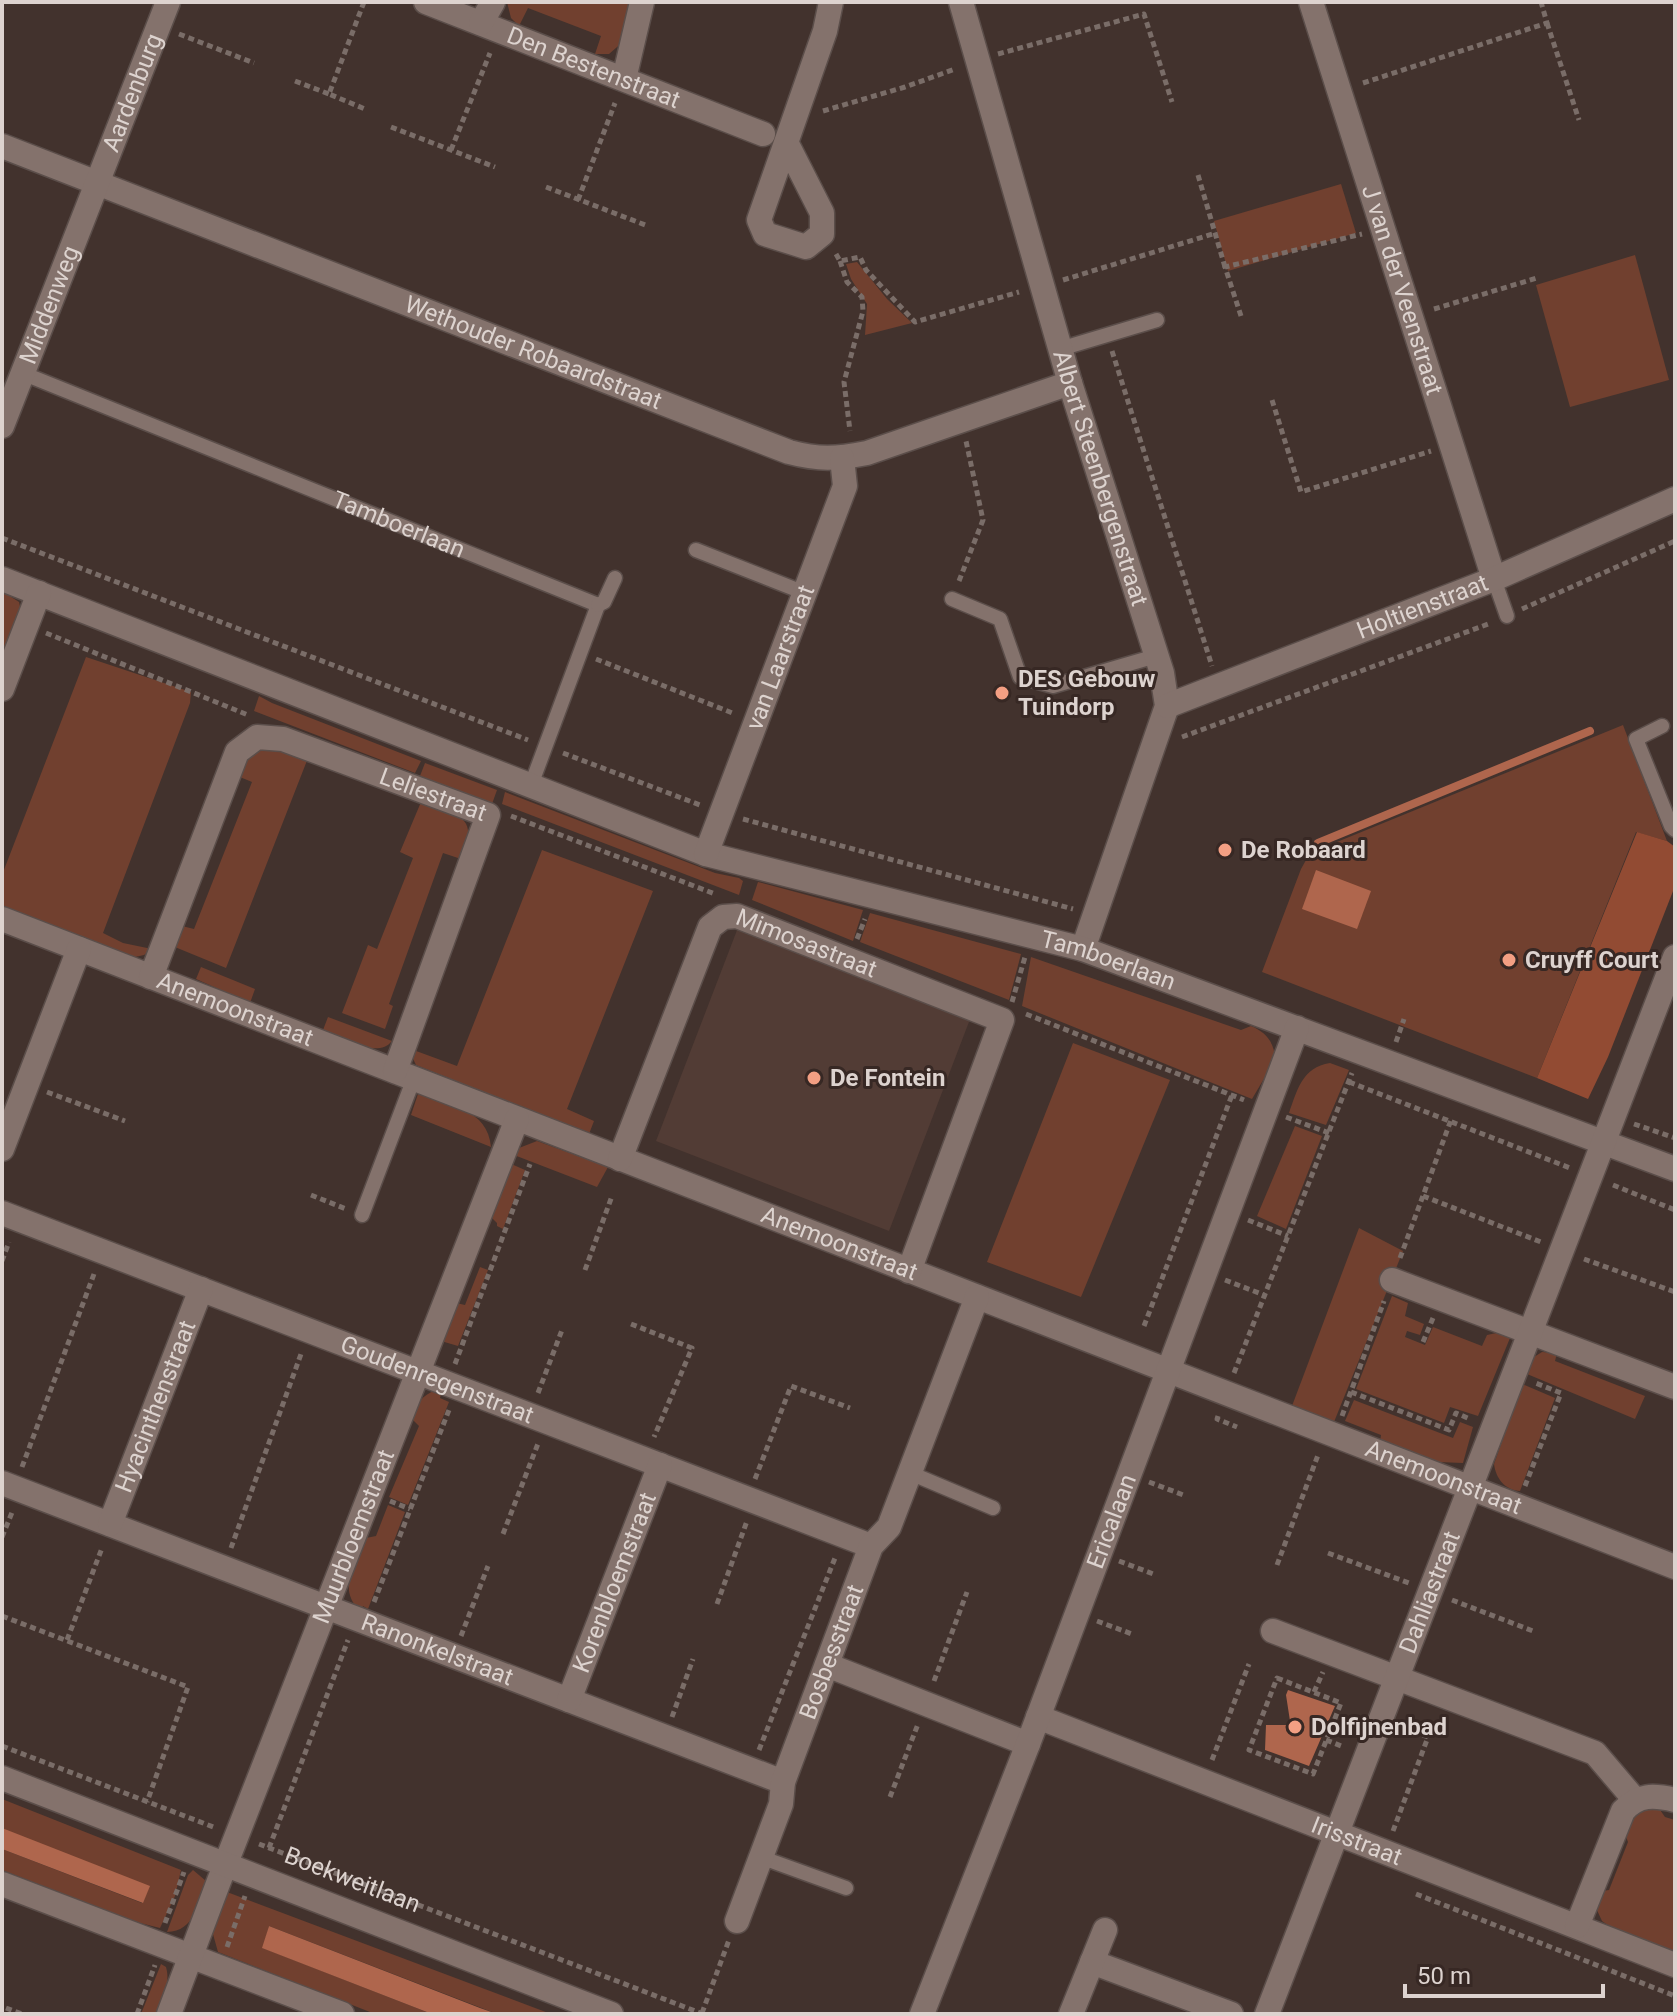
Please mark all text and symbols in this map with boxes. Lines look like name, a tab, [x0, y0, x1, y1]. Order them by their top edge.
street label: Den Bestenstraat	[503, 21, 684, 114]
street label: Aardenburg	[97, 30, 168, 156]
street label: J van der Veenstraat	[1356, 181, 1449, 398]
street label: Middenweg	[14, 242, 85, 368]
street label: Wethouder Robaardstraat	[401, 290, 666, 415]
street label: Albert Steenbergenstraat	[1047, 347, 1154, 609]
street label: Tamboerlaan	[328, 485, 469, 564]
street label: Holtienstraat	[1353, 569, 1492, 645]
street label: van Laarstraat	[740, 581, 820, 734]
place label: DES Gebouw Tuindorp	[1018, 665, 1156, 721]
marker: DES Gebouw Tuindorp	[993, 684, 1011, 702]
street label: Leliestraat	[376, 762, 491, 827]
place label: De Robaard	[1241, 836, 1366, 864]
marker: De Robaard	[1216, 841, 1234, 859]
street label: Mimosastraat	[732, 903, 881, 984]
street label: Tamboerlaan	[1038, 925, 1179, 996]
place label: Cruyff Court	[1525, 946, 1659, 974]
marker: Cruyff Court	[1500, 951, 1518, 969]
street label: Anemoonstraat	[153, 966, 317, 1052]
place label: De Fontein	[830, 1064, 945, 1092]
marker: De Fontein	[805, 1069, 823, 1087]
street label: Anemoonstraat	[757, 1200, 922, 1286]
street label: Hyacinthenstraat	[110, 1316, 201, 1496]
street label: Goudenregenstraat	[336, 1330, 538, 1430]
street label: Anemoonstraat	[1362, 1434, 1526, 1520]
street label: Muurbloemstraat	[307, 1445, 400, 1627]
street label: Ericalaan	[1081, 1470, 1142, 1572]
street label: Korenbloemstraat	[567, 1488, 662, 1677]
street label: Dahliastraat	[1394, 1527, 1466, 1657]
street label: Bosbesstraat	[794, 1581, 869, 1723]
street label: Ranonkelstraat	[357, 1608, 517, 1691]
place label: Dolfijnenbad	[1311, 1713, 1447, 1741]
marker: Dolfijnenbad	[1286, 1718, 1304, 1736]
street label: Irisstraat	[1307, 1811, 1406, 1871]
street label: Boekweitlaan	[280, 1841, 424, 1918]
scale bar	[1405, 1948, 1603, 1998]
text: 50 m	[1417, 1962, 1471, 1990]

